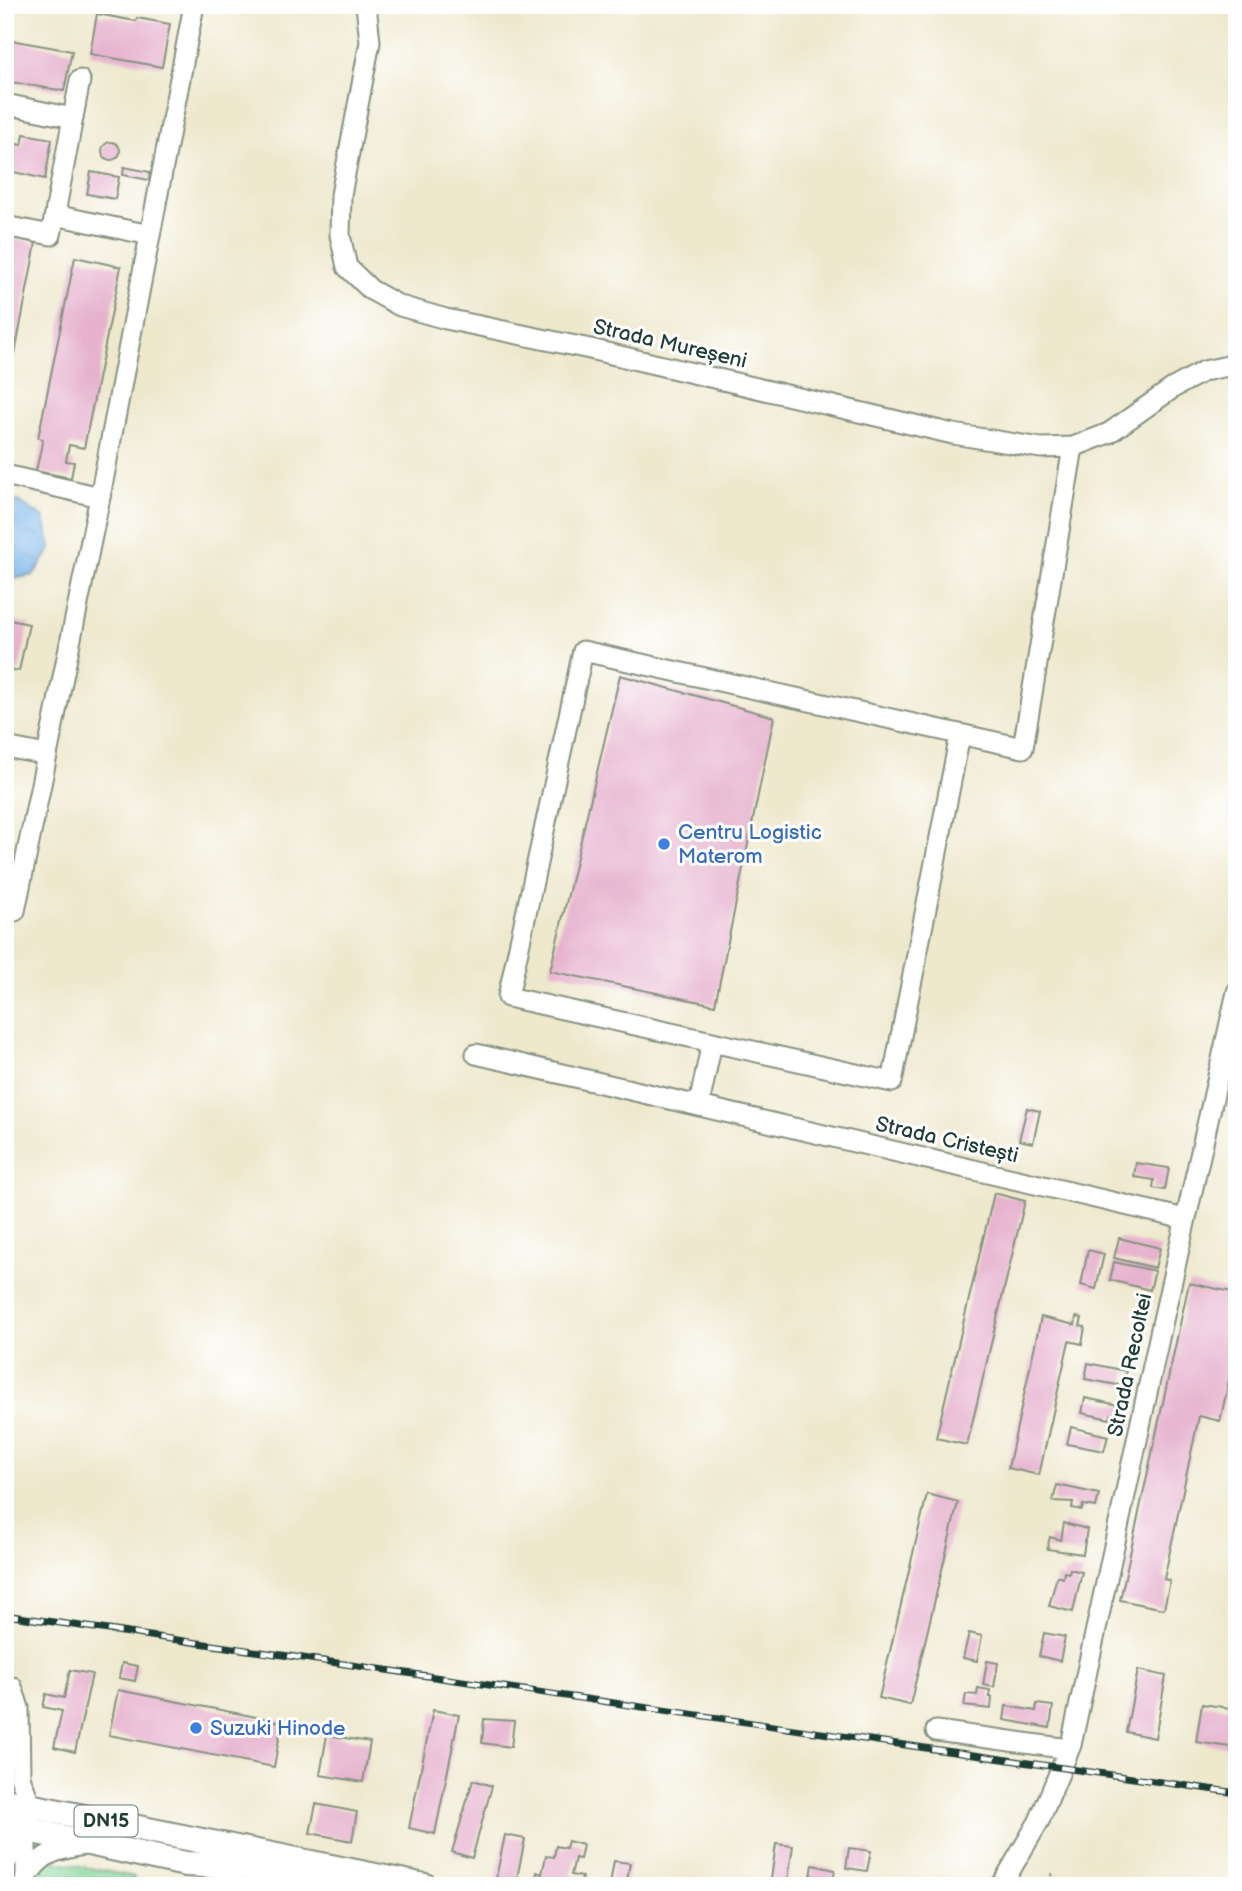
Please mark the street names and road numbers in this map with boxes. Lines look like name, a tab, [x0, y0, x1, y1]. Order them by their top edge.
street label: Strada Mureșeni	[591, 314, 749, 374]
street label: Strada Cristești	[873, 1111, 1021, 1169]
street label: Strada Recoltei	[1103, 1291, 1157, 1439]
road number: DN15	[74, 1806, 138, 1837]

